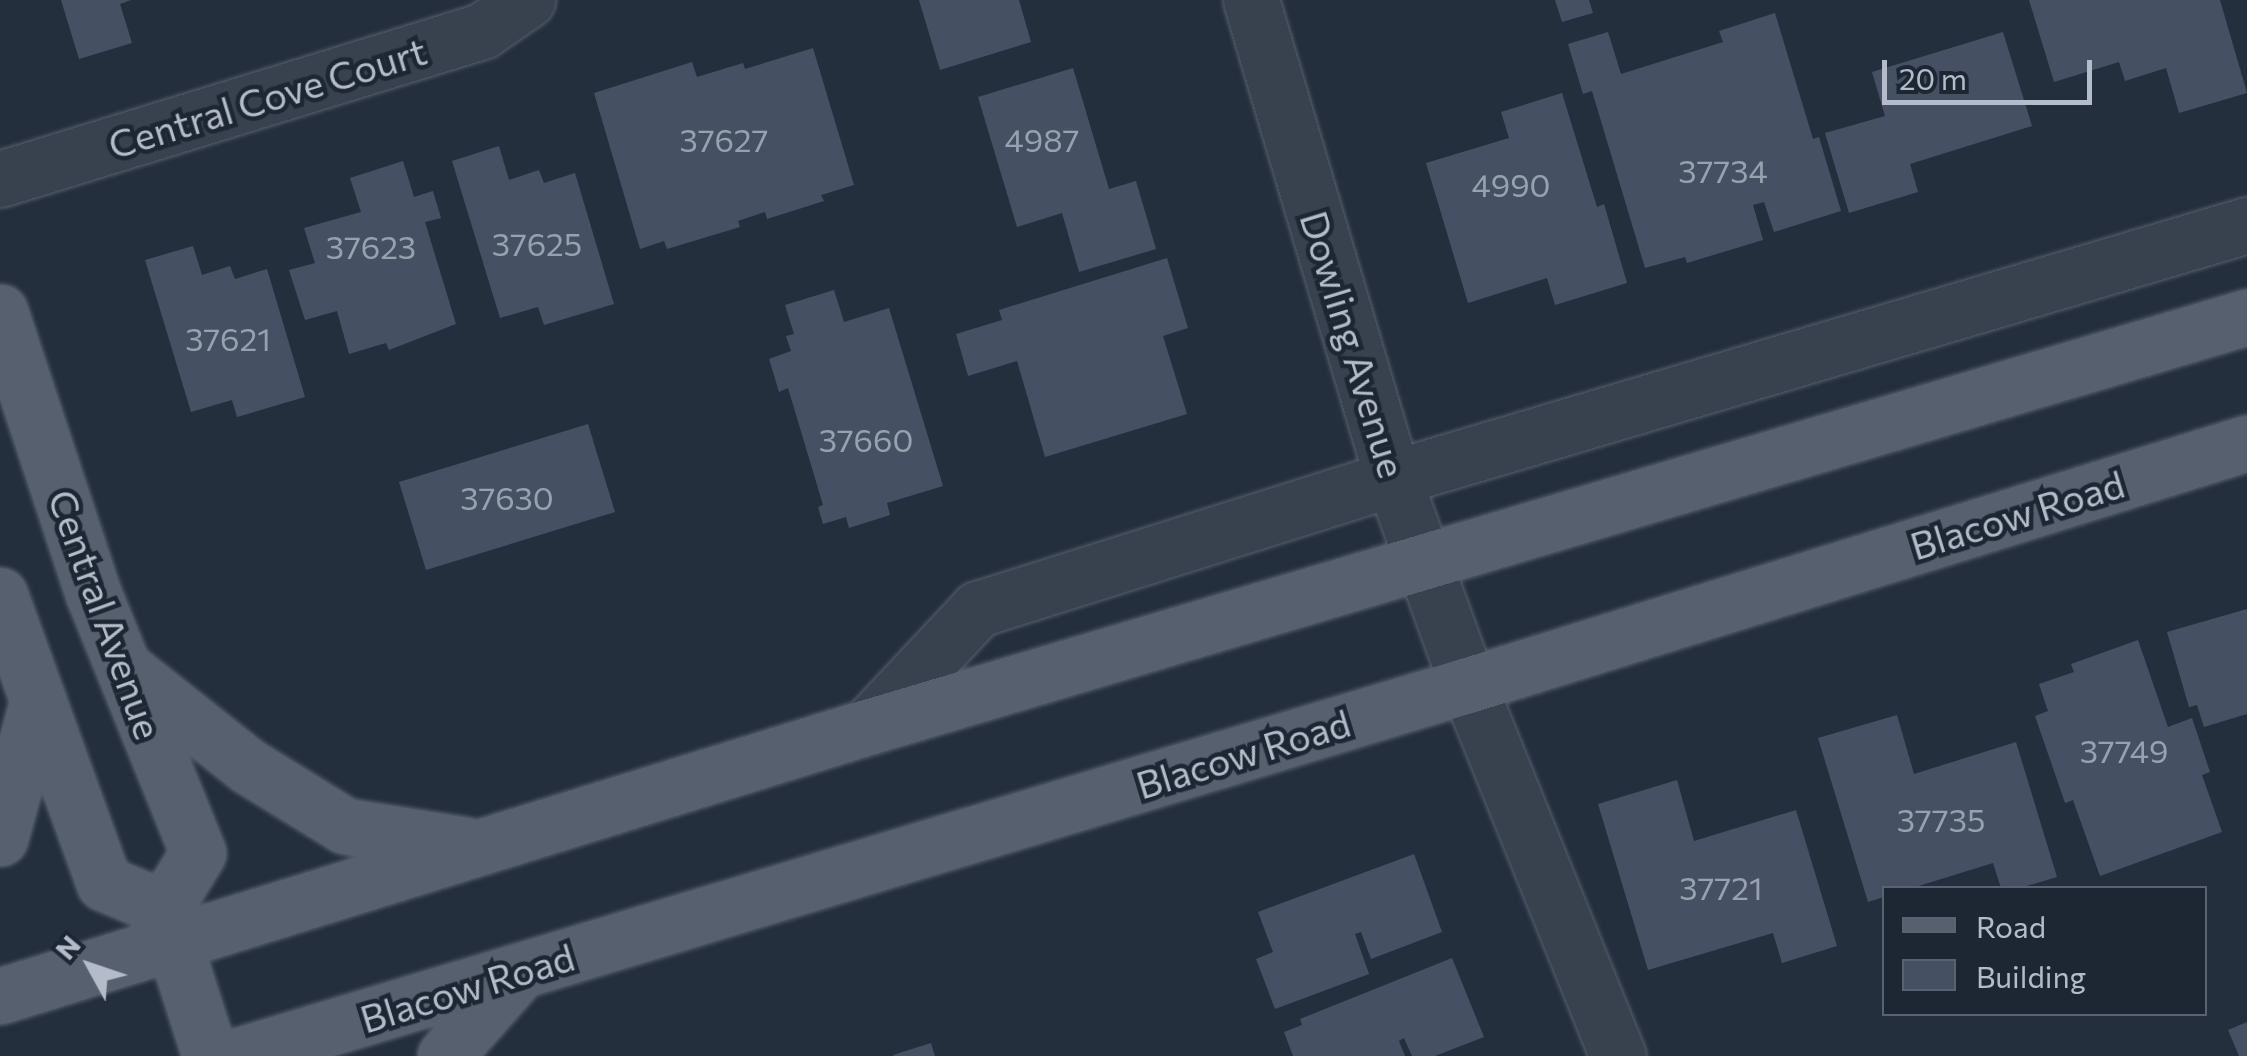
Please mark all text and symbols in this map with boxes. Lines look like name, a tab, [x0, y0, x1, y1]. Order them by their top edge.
street label: Central Cove Court	[103, 27, 431, 167]
scale bar	[1887, 40, 2097, 102]
text: 20 m	[1899, 59, 1967, 96]
house number: 37627	[680, 120, 768, 158]
house number: 4987	[1005, 120, 1079, 158]
house number: 37734	[1678, 151, 1768, 189]
house number: 4990	[1472, 165, 1550, 203]
street label: Dowling Avenue	[1292, 205, 1416, 483]
house number: 37625	[492, 224, 582, 262]
house number: 37623	[326, 227, 416, 265]
house number: 37621	[185, 319, 271, 357]
house number: 37660	[819, 420, 913, 458]
street label: Blacow Road	[1905, 460, 2129, 568]
house number: 37630	[460, 478, 554, 516]
street label: Central Avenue	[40, 483, 172, 745]
street label: Blacow Road	[1131, 699, 1355, 807]
house number: 37749	[2080, 731, 2168, 769]
house number: 37735	[1897, 800, 1985, 838]
house number: 37721	[1679, 868, 1763, 906]
legend	[1882, 886, 2207, 1016]
text: Road	[1976, 907, 2046, 944]
north arrow	[40, 916, 140, 1016]
text: N	[47, 928, 87, 966]
street label: Blacow Road	[355, 933, 579, 1041]
text: Building	[1976, 957, 2086, 994]

